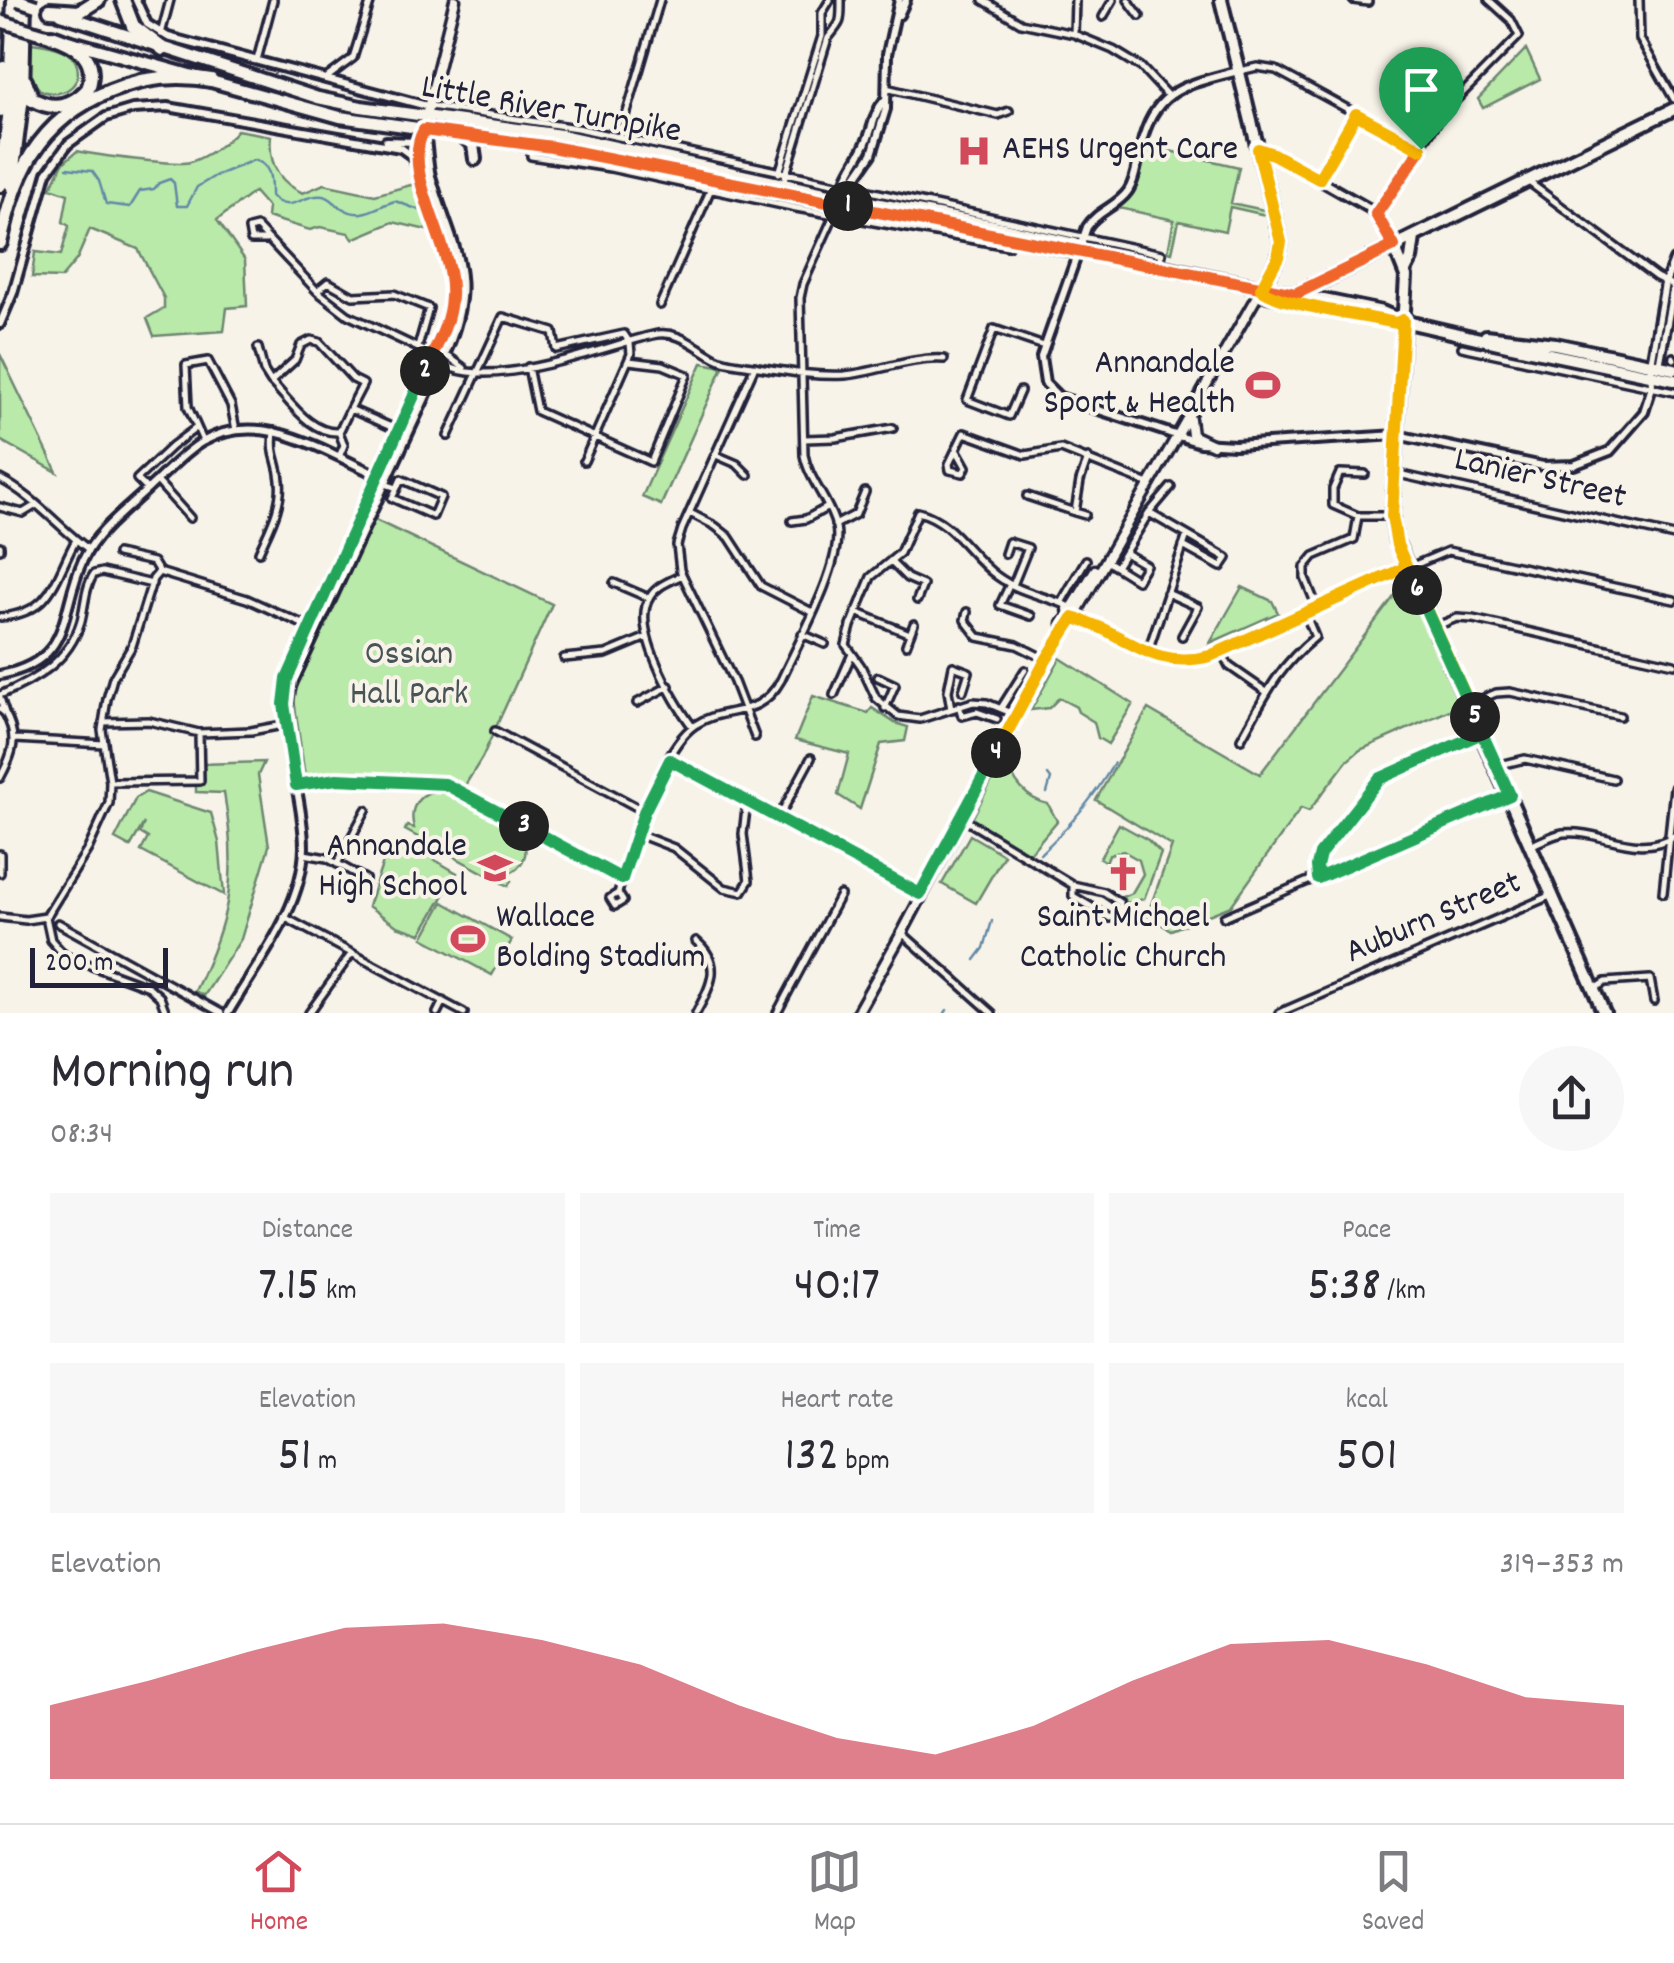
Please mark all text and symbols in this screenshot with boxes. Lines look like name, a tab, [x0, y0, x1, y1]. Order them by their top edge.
pin	[1379, 47, 1464, 150]
icon: arrive	[1394, 62, 1449, 117]
street label: Little River Turnpike	[417, 64, 685, 158]
place label: AEHS Urgent Care	[1002, 126, 1238, 176]
hospital icon: AEHS Urgent Care	[955, 132, 993, 170]
pin: 1	[823, 181, 873, 231]
text: 1	[845, 186, 851, 226]
place label: Annandale Sport & Health	[1044, 340, 1235, 430]
pin: 2	[400, 346, 450, 396]
text: 2	[419, 351, 431, 391]
sports icon: Annandale Sport & Health	[1244, 366, 1282, 404]
street label: Lanier Street	[1449, 436, 1631, 524]
pin: 6	[1392, 565, 1442, 615]
text: 6	[1410, 570, 1424, 610]
park label: Ossian Hall Park	[350, 631, 468, 721]
pin: 5	[1450, 692, 1500, 742]
text: 5	[1469, 697, 1481, 737]
pin: 4	[971, 728, 1021, 778]
text: 4	[990, 733, 1002, 773]
pin: 3	[499, 801, 549, 851]
text: 3	[518, 806, 530, 846]
place label: Annandale High School	[318, 823, 467, 913]
school or university icon: Annandale High School	[476, 849, 514, 887]
church icon: Saint Michael Catholic Church	[1104, 855, 1142, 893]
street label: Auburn Street	[1338, 859, 1530, 978]
place label: Wallace Bolding Stadium	[496, 894, 706, 984]
place label: Saint Michael Catholic Church	[1020, 894, 1226, 984]
sports icon: Wallace Bolding Stadium	[449, 920, 487, 958]
scale bar	[30, 943, 168, 988]
text: 200 m	[45, 945, 113, 985]
text: Morning run	[50, 1036, 294, 1115]
button: share	[1519, 1046, 1624, 1151]
text: 08:34	[50, 1113, 113, 1159]
text: Distance	[262, 1212, 353, 1252]
text: Time	[813, 1212, 861, 1252]
text: Pace	[1342, 1212, 1391, 1252]
text: 7.15	[258, 1252, 320, 1324]
text: 40:17	[794, 1252, 880, 1324]
text: 5:38	[1307, 1252, 1381, 1324]
text: km	[320, 1273, 357, 1313]
text: /km	[1381, 1273, 1426, 1313]
text: Elevation	[259, 1382, 356, 1422]
text: Heart rate	[780, 1382, 894, 1422]
text: kcal	[1345, 1382, 1388, 1422]
text: 51	[277, 1422, 312, 1494]
text: 132	[784, 1422, 839, 1494]
text: 501	[1336, 1422, 1397, 1494]
text: m	[312, 1443, 337, 1483]
text: bpm	[839, 1443, 890, 1483]
text: Elevation	[50, 1543, 161, 1589]
text: 319–353 m	[1500, 1543, 1624, 1589]
tab: Home	[250, 1844, 308, 1944]
tab: Map	[807, 1844, 862, 1944]
tab: Saved	[1362, 1844, 1424, 1944]

